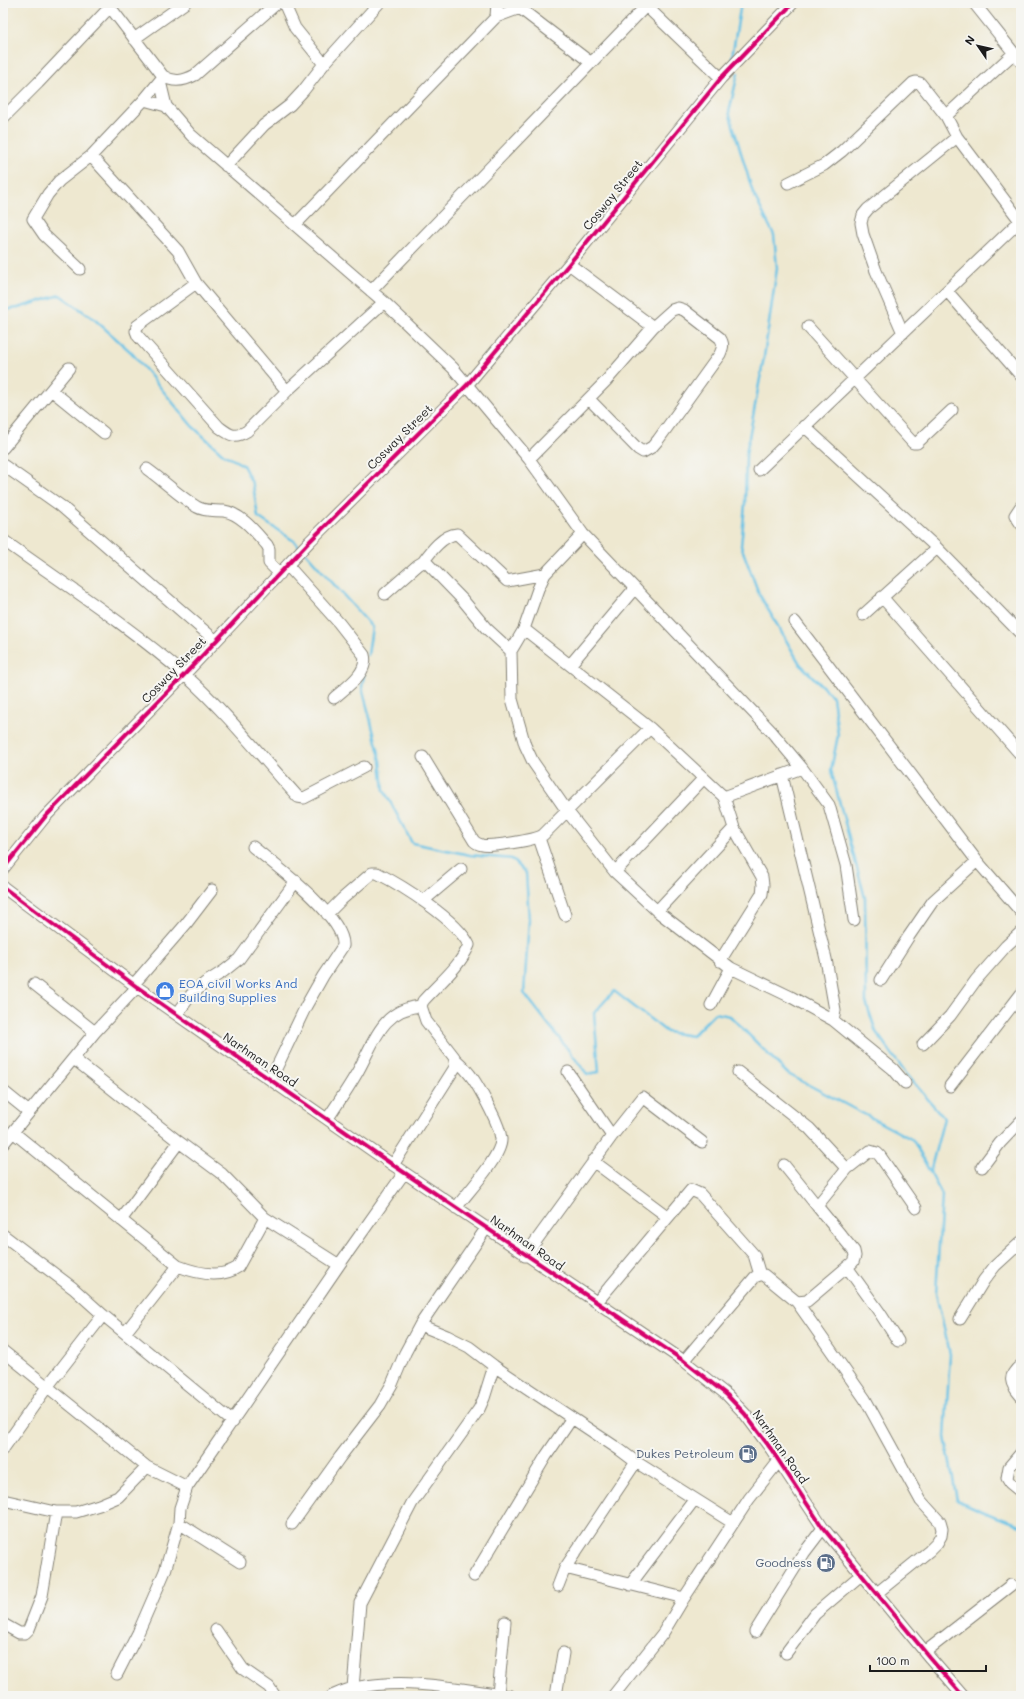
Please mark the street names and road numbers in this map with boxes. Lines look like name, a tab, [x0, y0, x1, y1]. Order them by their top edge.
street label: Cosway Street	[579, 156, 646, 233]
street label: Cosway Street	[363, 400, 436, 473]
street label: Cosway Street	[137, 633, 209, 706]
street label: Narhman Road	[220, 1028, 301, 1090]
street label: Narhman Road	[488, 1211, 568, 1274]
street label: Narhman Road	[749, 1406, 812, 1487]

